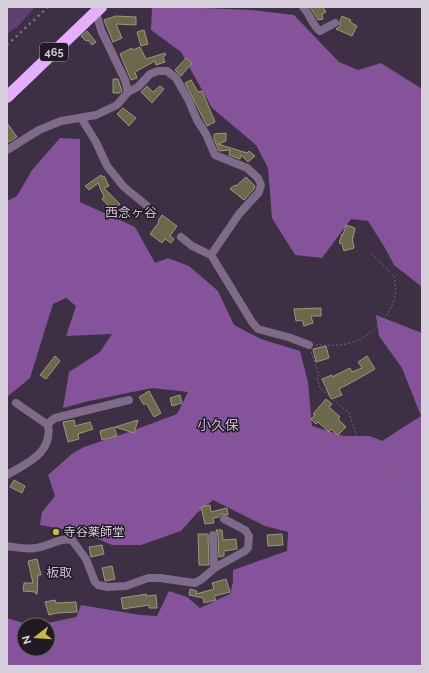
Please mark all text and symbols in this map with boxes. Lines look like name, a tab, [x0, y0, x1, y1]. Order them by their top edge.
road number: 465	[40, 43, 68, 61]
district label: 西念ヶ谷	[105, 205, 157, 220]
district label: 小久保	[197, 417, 239, 433]
place label: 寺谷薬師堂	[64, 525, 124, 539]
marker: 寺谷薬師堂	[51, 527, 61, 537]
district label: 板取	[46, 565, 72, 580]
north arrow	[16, 617, 56, 657]
text: N	[19, 634, 34, 646]

